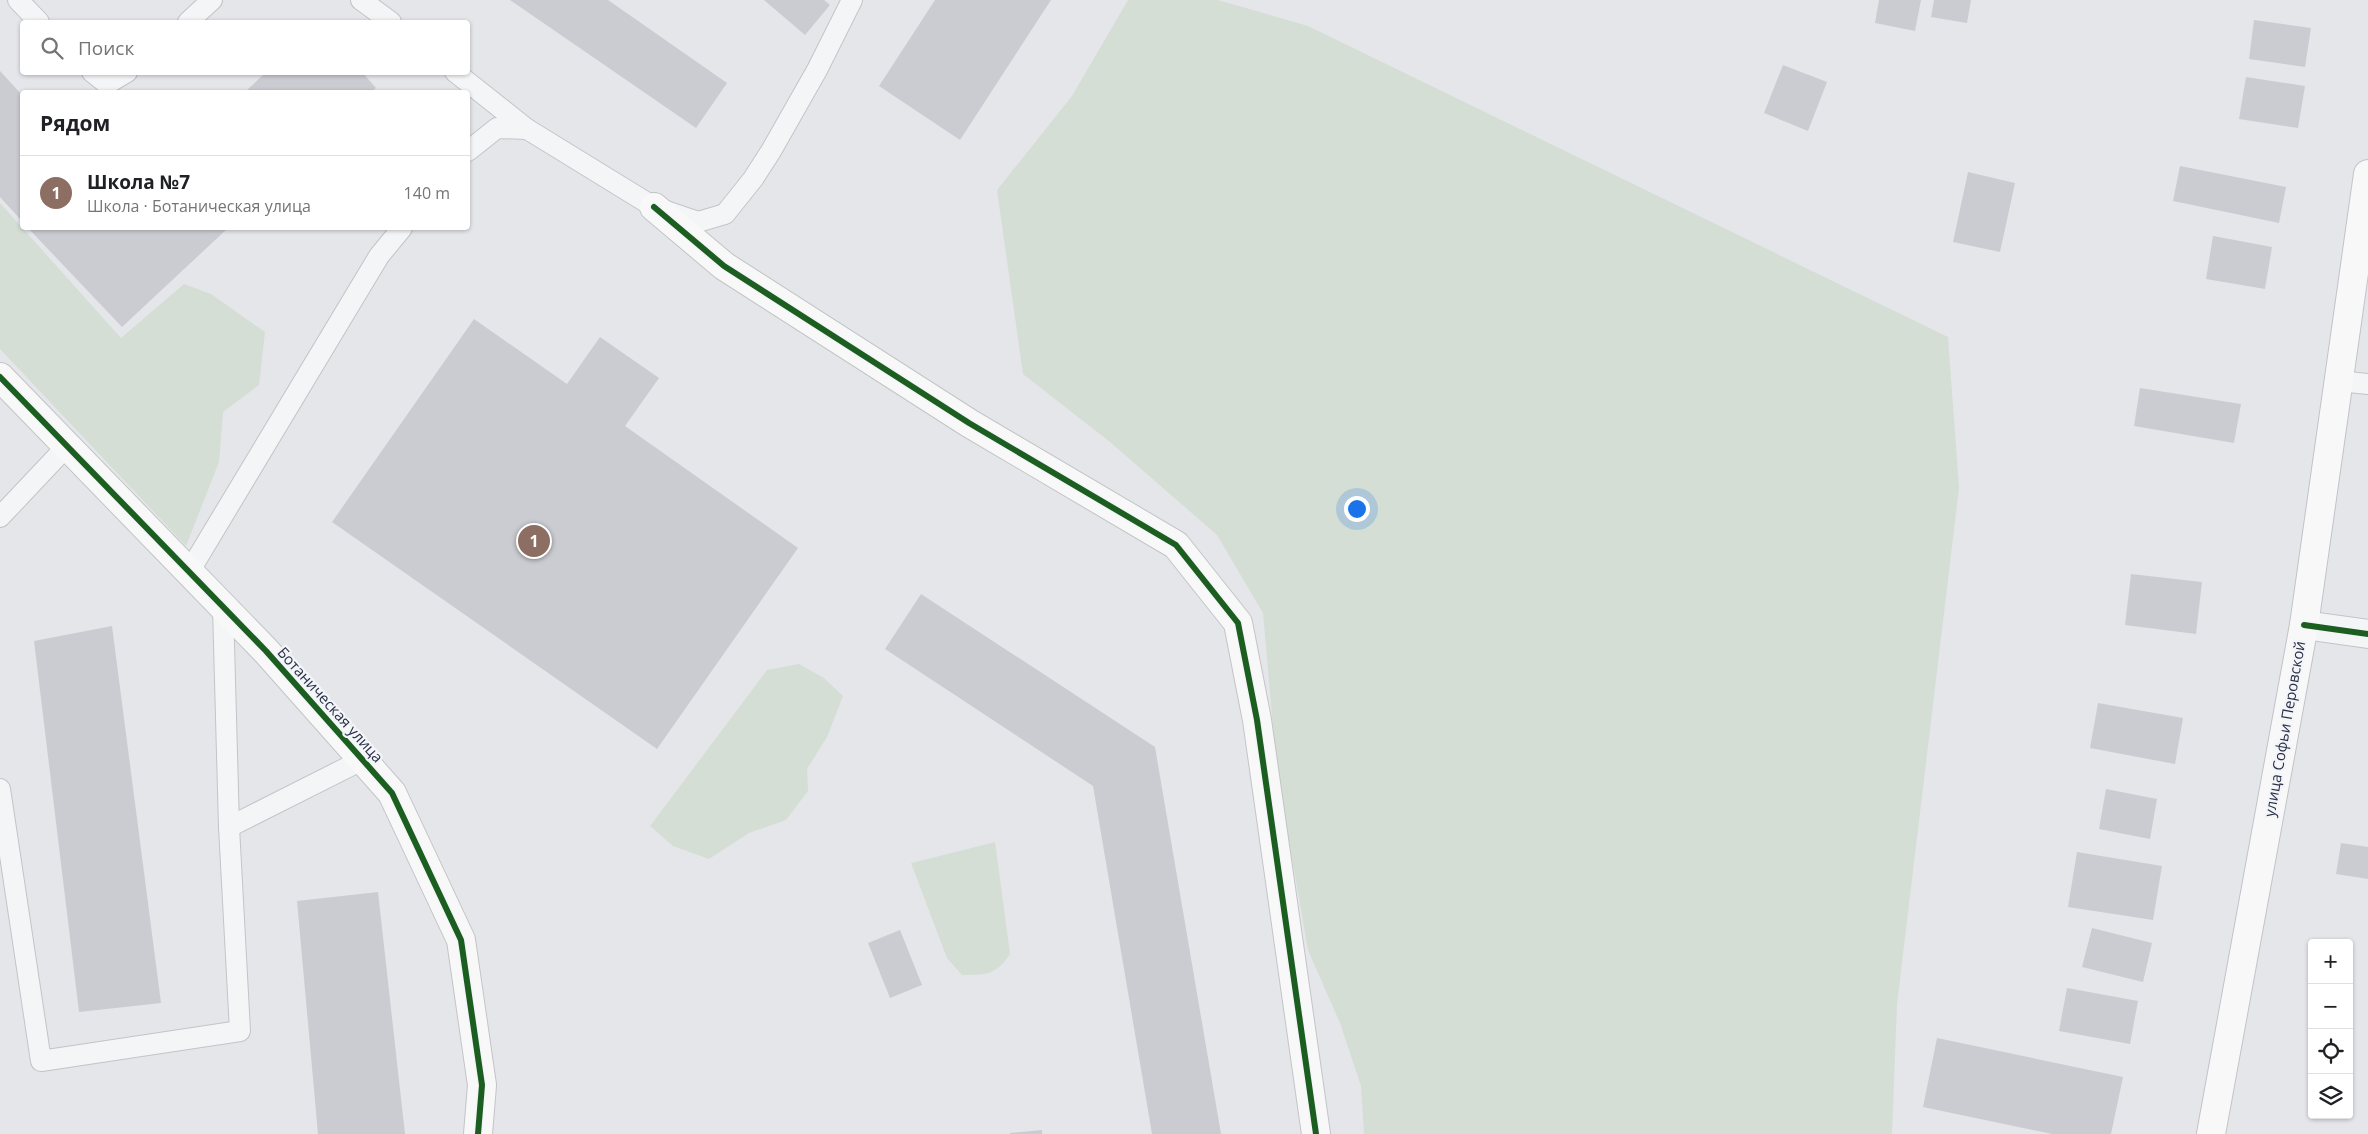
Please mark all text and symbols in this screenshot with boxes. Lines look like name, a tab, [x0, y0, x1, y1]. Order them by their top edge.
search box	[20, 20, 470, 75]
icon: search	[38, 34, 66, 62]
text: Поиск	[78, 35, 134, 61]
text: Рядом	[40, 109, 110, 137]
text: Школа №7	[87, 169, 190, 195]
text: 1	[51, 182, 61, 204]
text: 140 m	[404, 182, 450, 204]
text: Школа · Ботаническая улица	[87, 195, 311, 217]
your location	[1344, 496, 1370, 522]
pin: 1	[518, 522, 550, 560]
street label: улица Софьи Перовской	[2259, 639, 2309, 818]
street label: Ботаническая улица	[273, 642, 388, 766]
map controls	[2308, 939, 2353, 1119]
button: +	[2308, 939, 2353, 984]
button: −	[2308, 984, 2353, 1029]
button: locate	[2308, 1029, 2353, 1074]
button: layers	[2308, 1074, 2353, 1119]

